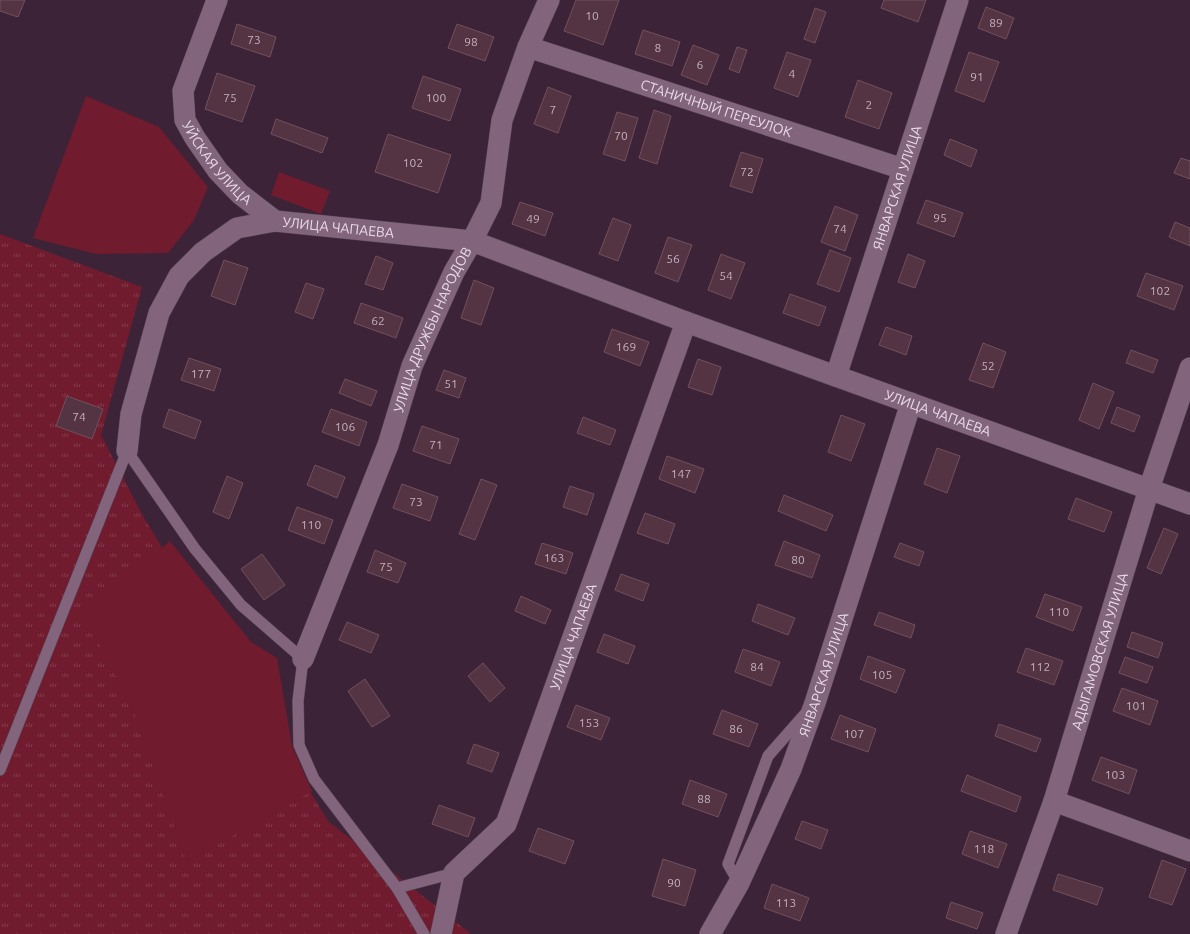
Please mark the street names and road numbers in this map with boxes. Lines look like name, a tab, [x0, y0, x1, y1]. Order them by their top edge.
street label: СТАНИЧНЫЙ ПЕРЕУЛОК	[639, 76, 795, 141]
street label: УЙСКАЯ УЛИЦА	[179, 118, 255, 208]
street label: ЯНВАРСКАЯ УЛИЦА	[869, 123, 925, 252]
street label: УЛИЦА ЧАПАЕВА	[282, 214, 395, 241]
street label: УЛИЦА ДРУЖБЫ НАРОДОВ	[390, 244, 475, 414]
street label: УЛИЦА ЧАПАЕВА	[883, 386, 993, 440]
street label: АДЫГАМОВСКАЯ УЛИЦА	[1068, 571, 1131, 732]
street label: УЛИЦА ЧАПАЕВА	[547, 581, 600, 692]
street label: ЯНВАРСКАЯ УЛИЦА	[795, 610, 851, 739]

